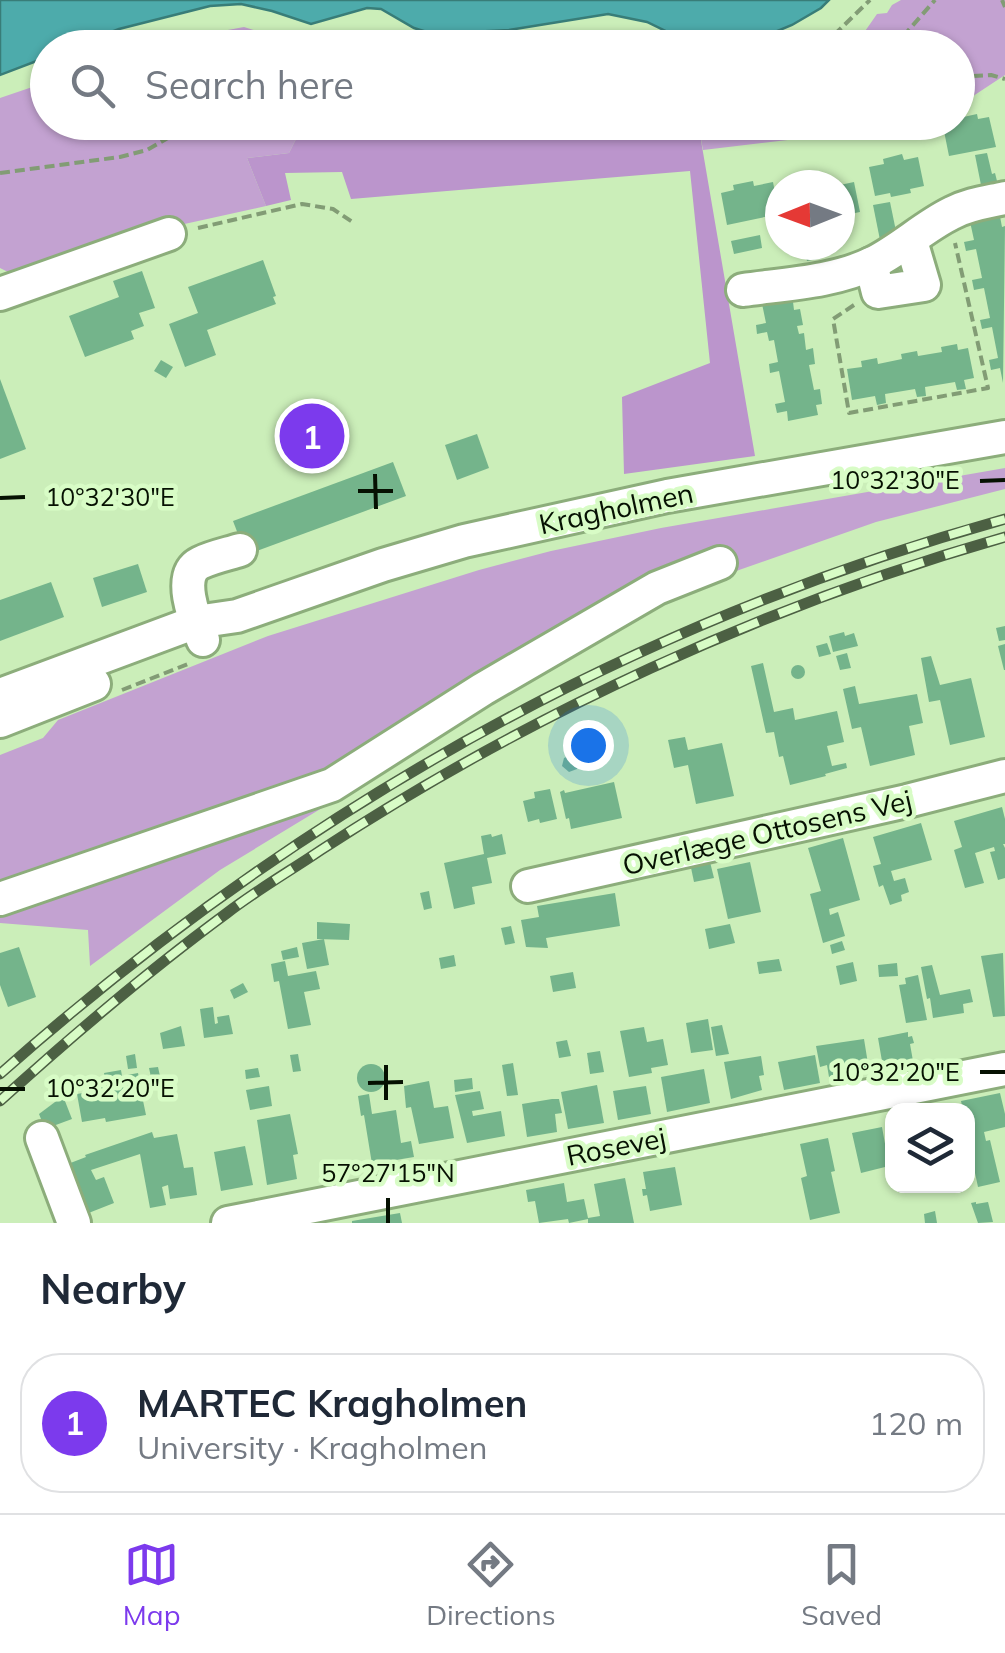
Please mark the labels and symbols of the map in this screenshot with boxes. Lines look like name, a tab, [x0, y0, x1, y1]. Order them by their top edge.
north arrow	[765, 170, 855, 260]
pin: 1	[280, 398, 344, 474]
text: 10°32'30"E	[830, 464, 960, 495]
street label: Kragholmen	[536, 475, 696, 541]
text: 10°32'30"E	[45, 481, 175, 512]
your location	[563, 720, 614, 771]
street label: Overlæge Ottosens Vej	[619, 782, 915, 882]
text: 10°32'20"E	[830, 1056, 960, 1087]
text: 10°32'20"E	[45, 1072, 175, 1103]
street label: Rosevej	[563, 1119, 669, 1173]
text: 57°27'15"N	[321, 1157, 455, 1188]

